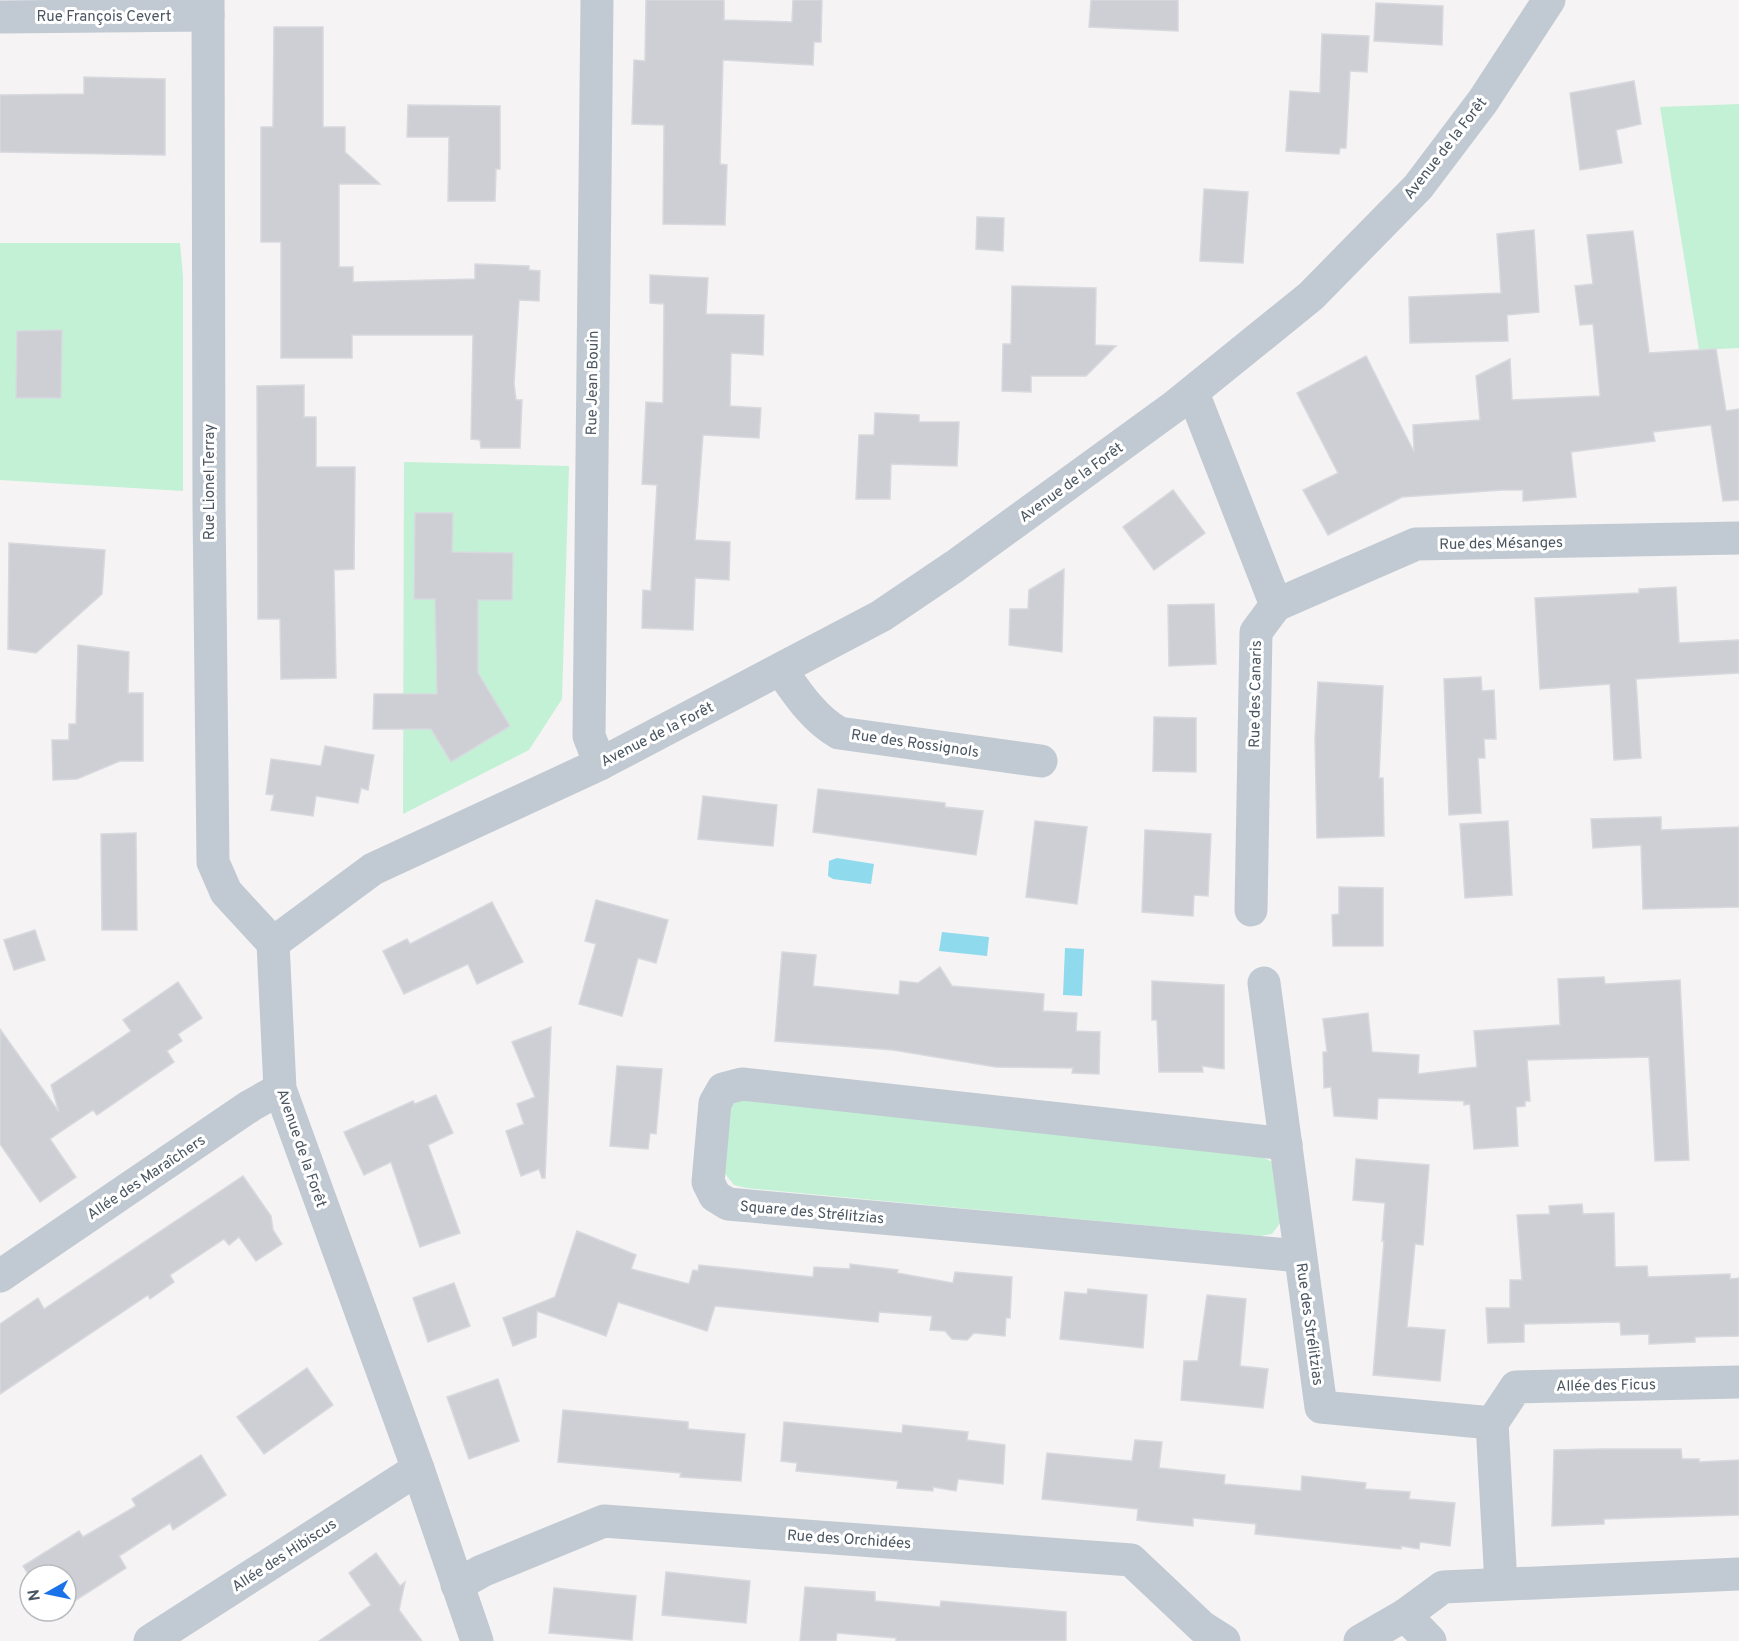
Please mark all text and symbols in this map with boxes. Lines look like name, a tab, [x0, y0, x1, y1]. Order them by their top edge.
street label: Rue François Cevert	[37, 8, 171, 27]
street label: Avenue de la Forêt	[1400, 94, 1492, 204]
street label: Rue Jean Bouin	[583, 330, 604, 436]
street label: Rue Lionel Terray	[201, 424, 220, 540]
street label: Avenue de la Forêt	[1016, 439, 1128, 527]
street label: Rue des Mésanges	[1439, 534, 1563, 555]
street label: Rue des Canaris	[1246, 640, 1267, 748]
street label: Avenue de la Forêt	[598, 699, 717, 772]
street label: Rue des Rossignols	[850, 726, 980, 763]
street label: Avenue de la Forêt	[271, 1087, 330, 1210]
street label: Allée des Maraîchers	[84, 1132, 210, 1225]
street label: Square des Strélitzias	[739, 1198, 885, 1229]
street label: Rue des Strélitzias	[1291, 1262, 1327, 1387]
street label: Allée des Ficus	[1556, 1376, 1656, 1397]
street label: Allée des Hibiscus	[229, 1515, 341, 1597]
street label: Rue des Orchidées	[786, 1527, 912, 1554]
north arrow	[18, 1563, 78, 1623]
text: N	[24, 1588, 46, 1602]

